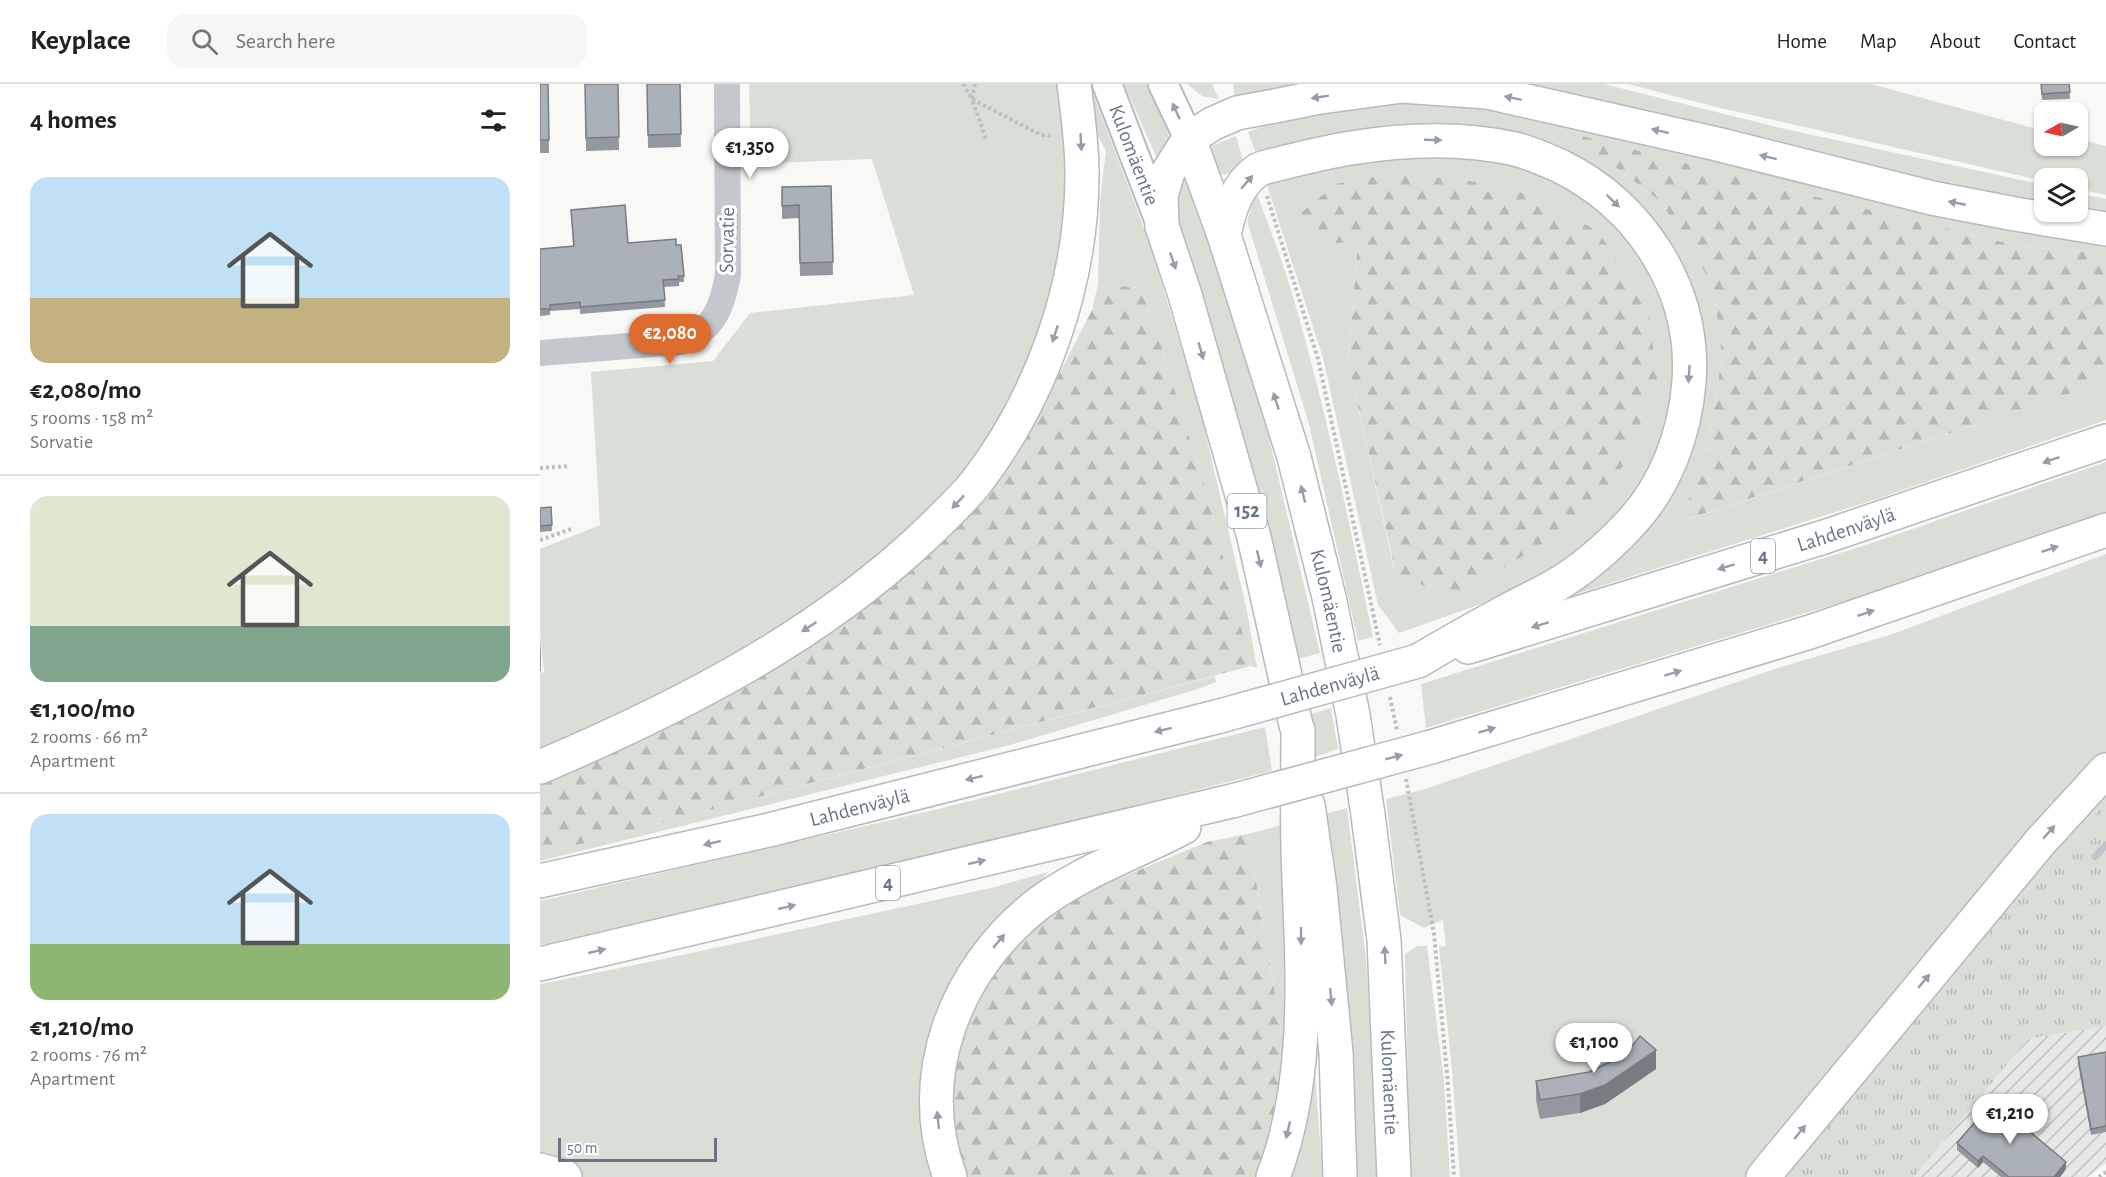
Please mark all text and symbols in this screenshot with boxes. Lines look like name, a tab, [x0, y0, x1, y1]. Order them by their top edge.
search box	[167, 14, 587, 68]
icon: search	[188, 25, 221, 58]
text: Keyplace	[30, 27, 131, 55]
text: Search here	[236, 30, 335, 52]
text: Home	[1776, 31, 1827, 52]
text: Map	[1860, 31, 1897, 52]
text: About	[1930, 31, 1980, 52]
text: Contact	[2013, 31, 2076, 52]
one-way arrow	[1310, 93, 1329, 102]
one-way arrow	[1504, 93, 1523, 102]
street label: Kulomäentie	[1106, 102, 1163, 208]
north arrow	[2034, 102, 2088, 156]
map controls	[2034, 102, 2088, 222]
one-way arrow	[1171, 103, 1180, 120]
icon: filters	[477, 104, 510, 137]
text: 4 homes	[30, 107, 117, 133]
one-way arrow	[1651, 126, 1670, 135]
pin: €1,350	[701, 128, 799, 179]
one-way arrow	[1076, 133, 1085, 152]
one-way arrow	[1424, 135, 1443, 145]
text: €1,350	[726, 137, 774, 157]
one-way arrow	[1759, 152, 1777, 162]
button: layers	[2034, 168, 2088, 222]
one-way arrow	[1240, 175, 1253, 190]
one-way arrow	[1606, 194, 1621, 208]
one-way arrow	[1948, 198, 1967, 207]
street label: Sorvatie	[716, 207, 738, 273]
icon: home	[216, 216, 324, 324]
one-way arrow	[1169, 252, 1179, 270]
pin: €2,080	[621, 314, 719, 365]
text: €2,080	[643, 323, 697, 343]
one-way arrow	[1050, 325, 1059, 343]
one-way arrow	[1197, 342, 1206, 360]
one-way arrow	[1684, 364, 1694, 383]
text: €2,080/mo	[30, 377, 141, 403]
one-way arrow	[1271, 392, 1280, 410]
text: 5 rooms · 158 m²	[30, 408, 153, 428]
text: Sorvatie	[30, 432, 93, 452]
one-way arrow	[2042, 455, 2060, 465]
one-way arrow	[1298, 485, 1308, 504]
one-way arrow	[951, 494, 965, 509]
road number: 152	[1228, 494, 1266, 528]
street label: Lahdenväylä	[1794, 503, 1898, 555]
icon: home	[216, 535, 324, 643]
road number: 4	[1751, 539, 1775, 573]
one-way arrow	[2041, 544, 2059, 554]
street label: Kulomäentie	[1307, 547, 1351, 655]
one-way arrow	[1255, 550, 1264, 569]
one-way arrow	[1717, 563, 1735, 572]
one-way arrow	[1857, 607, 1875, 617]
one-way arrow	[801, 621, 817, 632]
one-way arrow	[1531, 621, 1549, 630]
street label: Lahdenväylä	[1278, 662, 1382, 709]
one-way arrow	[1665, 668, 1683, 677]
text: €1,100/mo	[30, 696, 135, 722]
one-way arrow	[1478, 725, 1496, 734]
one-way arrow	[1154, 726, 1172, 736]
text: 2 rooms · 66 m²	[30, 727, 148, 747]
text: Apartment	[30, 751, 115, 771]
one-way arrow	[1385, 752, 1403, 761]
one-way arrow	[965, 774, 983, 783]
street label: Lahdenväylä	[807, 784, 912, 830]
one-way arrow	[2042, 825, 2055, 840]
one-way arrow	[702, 838, 721, 848]
icon: home	[216, 853, 324, 961]
one-way arrow	[967, 856, 986, 866]
road number: 4	[876, 866, 900, 900]
one-way arrow	[778, 901, 796, 911]
one-way arrow	[1297, 926, 1306, 945]
one-way arrow	[993, 933, 1006, 949]
one-way arrow	[588, 946, 606, 956]
one-way arrow	[1380, 946, 1389, 965]
one-way arrow	[1917, 973, 1930, 989]
one-way arrow	[1326, 987, 1336, 1006]
text: €1,210/mo	[30, 1014, 134, 1040]
pin: €1,100	[1545, 1023, 1643, 1074]
street label: Kulomäentie	[1377, 1029, 1403, 1135]
text: €1,100	[1569, 1032, 1619, 1052]
text: 2 rooms · 76 m²	[30, 1045, 147, 1065]
text: Apartment	[30, 1069, 115, 1089]
pin: €1,210	[1961, 1094, 2059, 1145]
text: €1,210	[1986, 1103, 2034, 1123]
one-way arrow	[933, 1110, 943, 1129]
one-way arrow	[1282, 1121, 1292, 1139]
one-way arrow	[1793, 1125, 1806, 1140]
scale bar	[558, 1135, 717, 1162]
text: 50 m	[567, 1140, 598, 1156]

